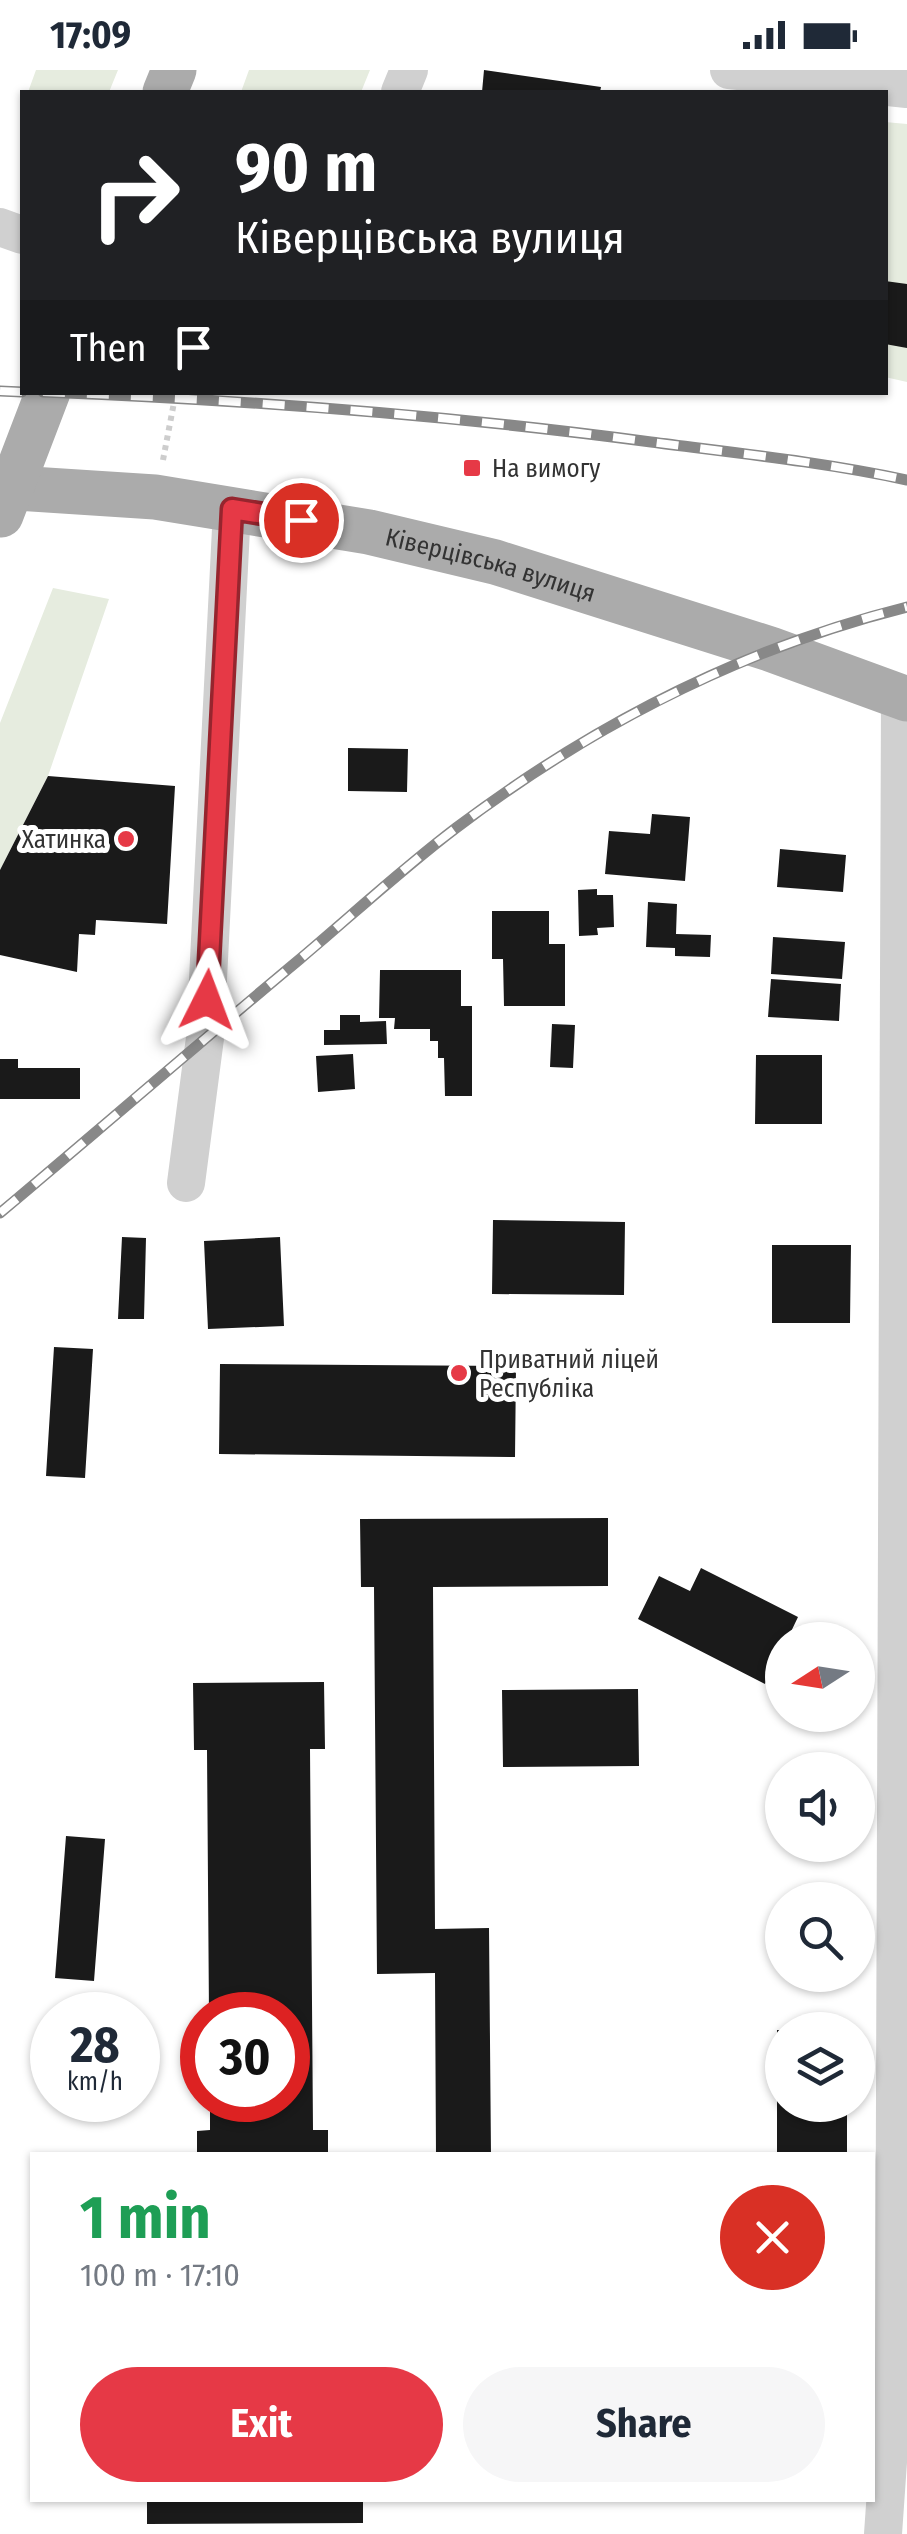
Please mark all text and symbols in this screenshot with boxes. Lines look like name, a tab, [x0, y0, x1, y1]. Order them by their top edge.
text: 17:09	[50, 12, 131, 58]
text: 90 m	[235, 126, 377, 210]
icon: right	[70, 130, 200, 260]
text: Ківерцівська вулиця	[235, 211, 625, 265]
icon: arrive	[166, 320, 221, 375]
text: Then	[70, 325, 146, 371]
place label: На вимогу	[492, 454, 600, 484]
marker: На вимогу	[461, 457, 483, 479]
pin	[259, 478, 344, 563]
icon: arrive	[274, 493, 329, 548]
street label: Ківерцівська вулиця	[382, 522, 599, 609]
place label: Хатинка	[22, 825, 106, 855]
marker: Хатинка	[115, 828, 137, 850]
position arrow	[155, 948, 259, 1052]
place label: Приватний ліцей Республіка	[479, 1345, 659, 1404]
marker: Приватний ліцей Республіка	[448, 1362, 470, 1384]
north arrow	[765, 1622, 875, 1732]
map controls	[765, 1622, 875, 2122]
button: sound	[765, 1752, 875, 1862]
button: search	[765, 1882, 875, 1992]
speed limit sign: 30	[180, 1992, 310, 2122]
button: layers	[765, 2012, 875, 2122]
text: 28	[70, 2015, 120, 2075]
text: km/h	[67, 2067, 123, 2097]
text: 1 min	[80, 2182, 211, 2254]
button: close	[720, 2185, 825, 2290]
text: 100 m · 17:10	[80, 2256, 240, 2294]
button: Exit	[80, 2367, 443, 2482]
button: Share	[463, 2367, 825, 2482]

